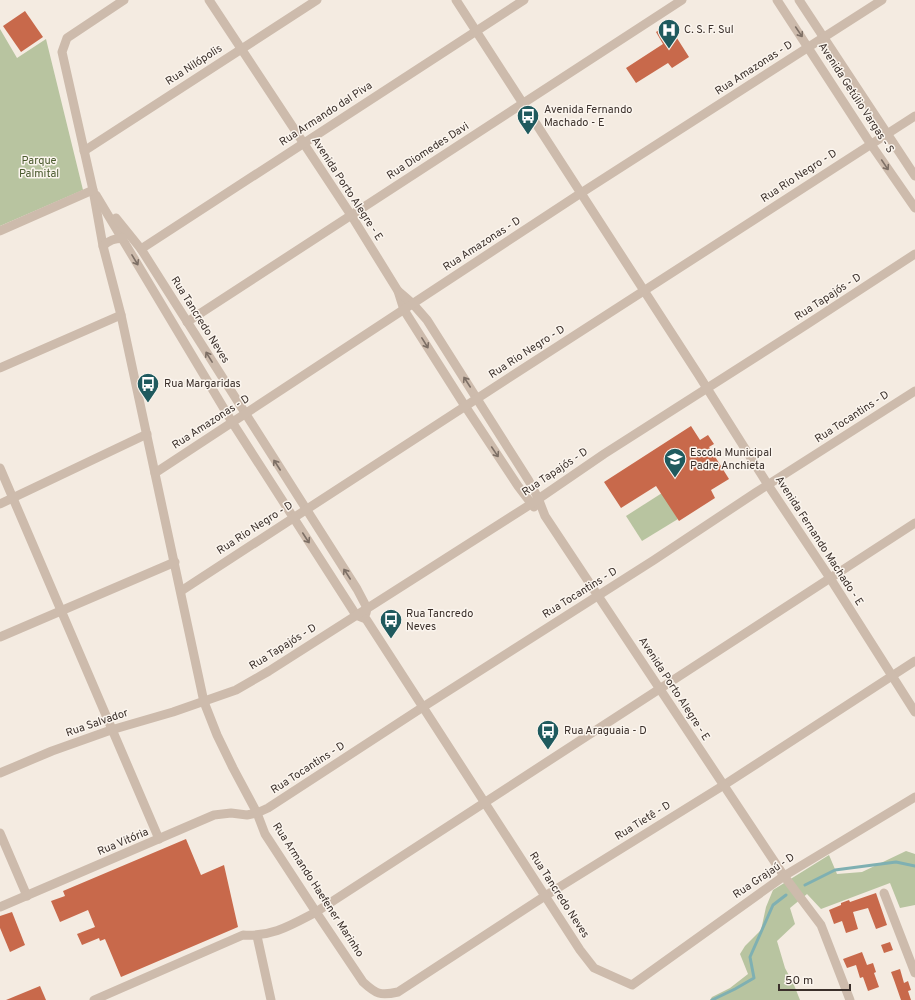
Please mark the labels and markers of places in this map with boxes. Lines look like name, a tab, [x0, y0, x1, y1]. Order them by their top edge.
hospital icon: C. S. F. Sul	[656, 17, 682, 50]
place label: C. S. F. Sul	[684, 23, 734, 37]
bus stop icon: Avenida Fernando Machado - E	[515, 103, 541, 136]
place label: Avenida Fernando Machado - E	[544, 103, 632, 130]
bus stop icon: Rua Margaridas	[135, 371, 161, 404]
place label: Rua Margaridas	[164, 377, 241, 391]
school or university icon: Escola Municipal Padre Anchieta	[662, 446, 688, 479]
place label: Escola Municipal Padre Anchieta	[690, 446, 772, 473]
bus stop icon: Rua Tancredo Neves	[378, 607, 404, 640]
place label: Rua Tancredo Neves	[406, 607, 473, 634]
bus stop icon: Rua Araguaia - D	[535, 718, 561, 751]
place label: Rua Araguaia - D	[564, 724, 647, 738]

